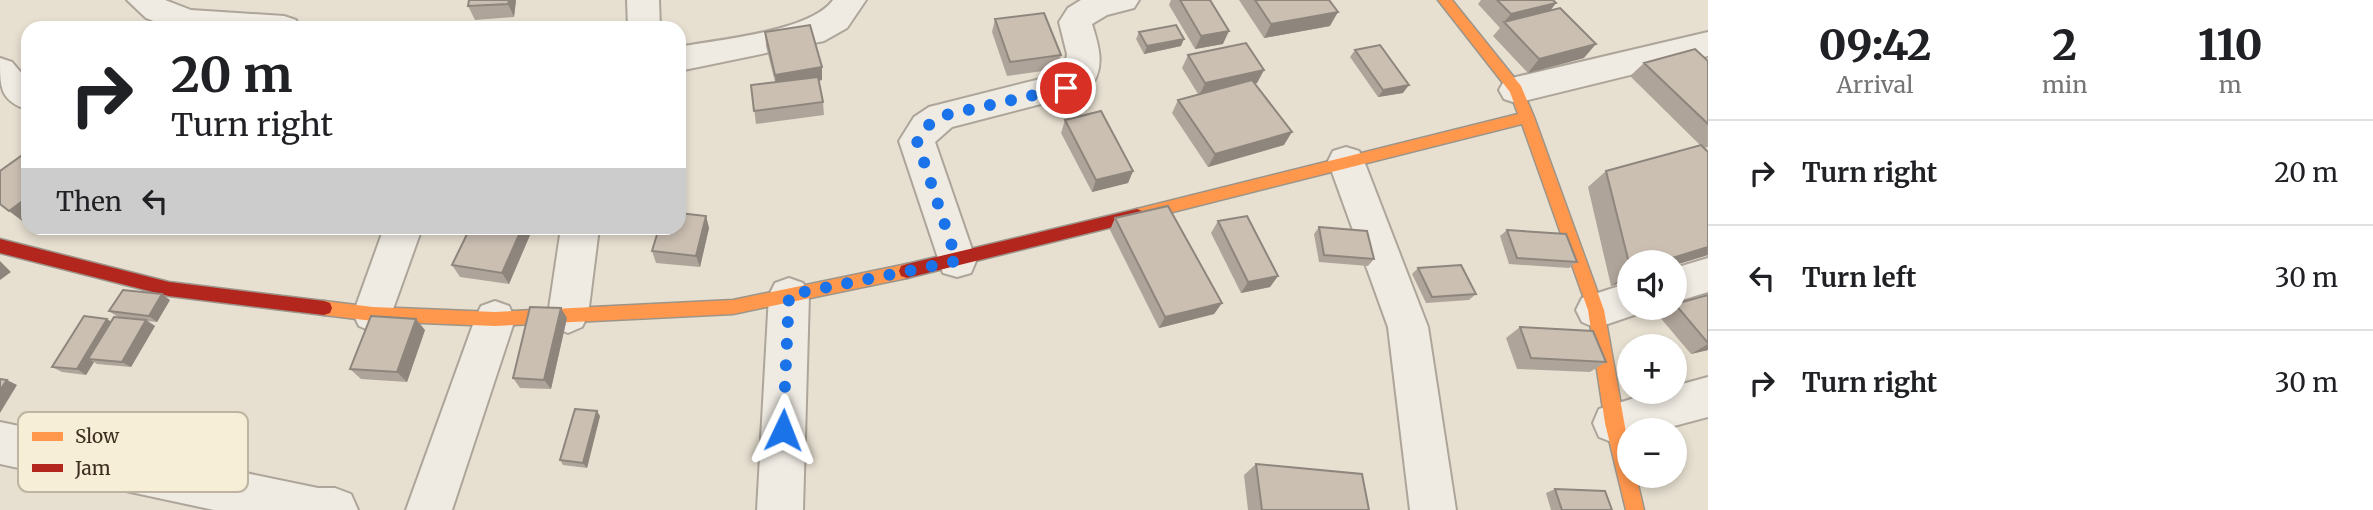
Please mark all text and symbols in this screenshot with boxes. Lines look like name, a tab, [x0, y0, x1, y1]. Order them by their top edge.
text: 09:42	[1819, 19, 1931, 71]
text: 2	[2052, 19, 2077, 71]
text: 110	[2198, 19, 2262, 71]
text: 20 m	[171, 44, 292, 105]
icon: right	[56, 49, 147, 140]
pin	[1036, 58, 1096, 118]
icon: arrive	[1047, 69, 1085, 107]
text: Arrival	[1837, 70, 1913, 99]
text: min	[2042, 70, 2087, 99]
text: m	[2219, 70, 2242, 99]
text: Turn right	[171, 105, 333, 145]
icon: right	[1743, 154, 1781, 192]
text: Turn right	[1802, 156, 1937, 189]
text: 20 m	[2274, 156, 2338, 189]
icon: left	[136, 182, 174, 220]
text: Then	[56, 185, 122, 218]
map controls	[1617, 250, 1687, 488]
button: sound	[1617, 250, 1687, 320]
icon: left	[1743, 259, 1781, 297]
text: Turn left	[1802, 261, 1916, 294]
text: 30 m	[2275, 261, 2338, 294]
button: +	[1617, 334, 1687, 404]
icon: right	[1743, 364, 1781, 402]
text: Turn right	[1802, 366, 1937, 399]
text: 30 m	[2275, 366, 2338, 399]
position arrow	[746, 393, 820, 467]
legend	[18, 412, 248, 492]
button: −	[1617, 418, 1687, 488]
text: Slow	[75, 424, 120, 448]
text: Jam	[74, 456, 111, 480]

